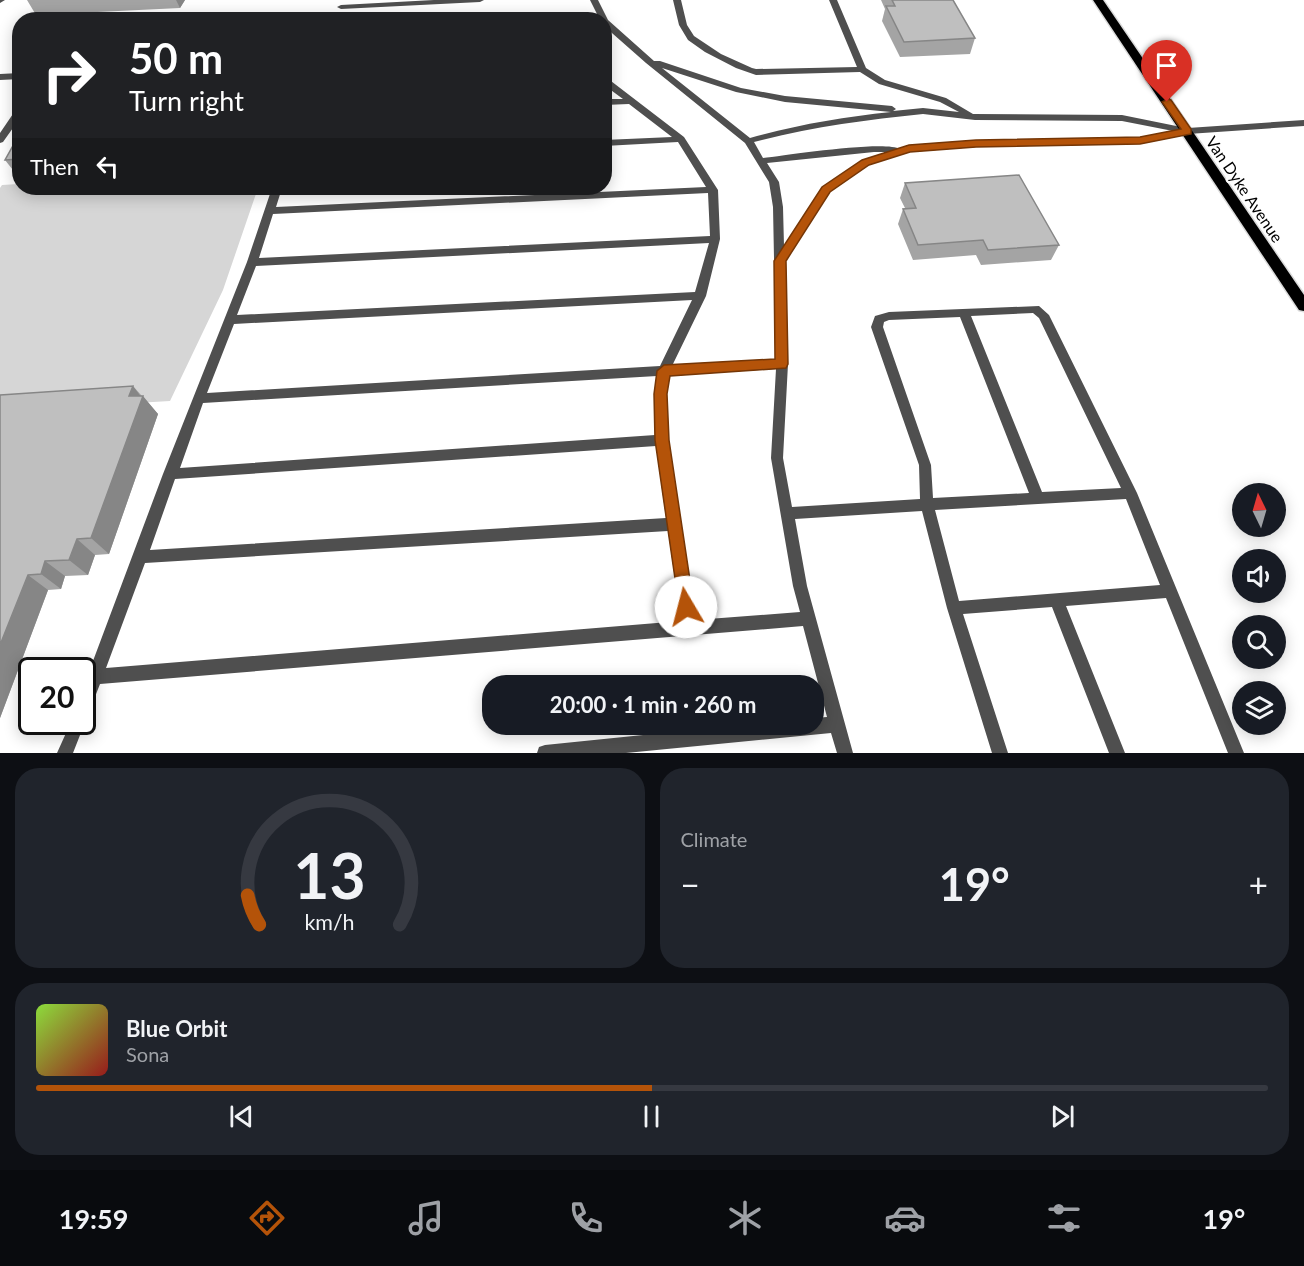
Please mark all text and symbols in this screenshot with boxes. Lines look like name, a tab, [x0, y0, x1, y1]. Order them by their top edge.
text: 50 m	[129, 33, 223, 83]
icon: right	[30, 36, 108, 114]
pin	[1141, 40, 1192, 102]
icon: arrive	[1150, 49, 1183, 82]
text: Turn right	[129, 84, 244, 117]
street label: Van Dyke Avenue	[1203, 132, 1287, 246]
icon: left	[91, 150, 124, 183]
text: Then	[30, 153, 79, 180]
north arrow	[1232, 483, 1286, 537]
map controls	[1232, 483, 1286, 735]
button: sound	[1232, 549, 1286, 603]
position arrow	[654, 575, 718, 639]
button: search	[1232, 615, 1286, 669]
speed limit sign: 20	[18, 657, 96, 735]
button: layers	[1232, 681, 1286, 735]
text: 20:00 · 1 min · 260 m	[550, 691, 756, 718]
text: Climate	[681, 827, 747, 851]
text: 13	[294, 837, 366, 912]
text: 19°	[939, 857, 1010, 911]
text: −	[681, 864, 700, 904]
text: +	[1249, 864, 1268, 904]
text: km/h	[305, 909, 355, 935]
text: Blue Orbit	[126, 1015, 227, 1042]
text: Sona	[126, 1042, 169, 1066]
icon: previous	[225, 1100, 258, 1133]
icon: pause	[635, 1100, 668, 1133]
icon: next	[1046, 1100, 1079, 1133]
icon: directions	[246, 1197, 288, 1239]
icon: music	[405, 1197, 447, 1239]
icon: phone	[565, 1197, 607, 1239]
icon: climate	[724, 1197, 766, 1239]
icon: car	[884, 1197, 926, 1239]
icon: filters	[1043, 1197, 1085, 1239]
text: 19:59	[59, 1202, 128, 1235]
text: 19°	[1203, 1202, 1245, 1235]

